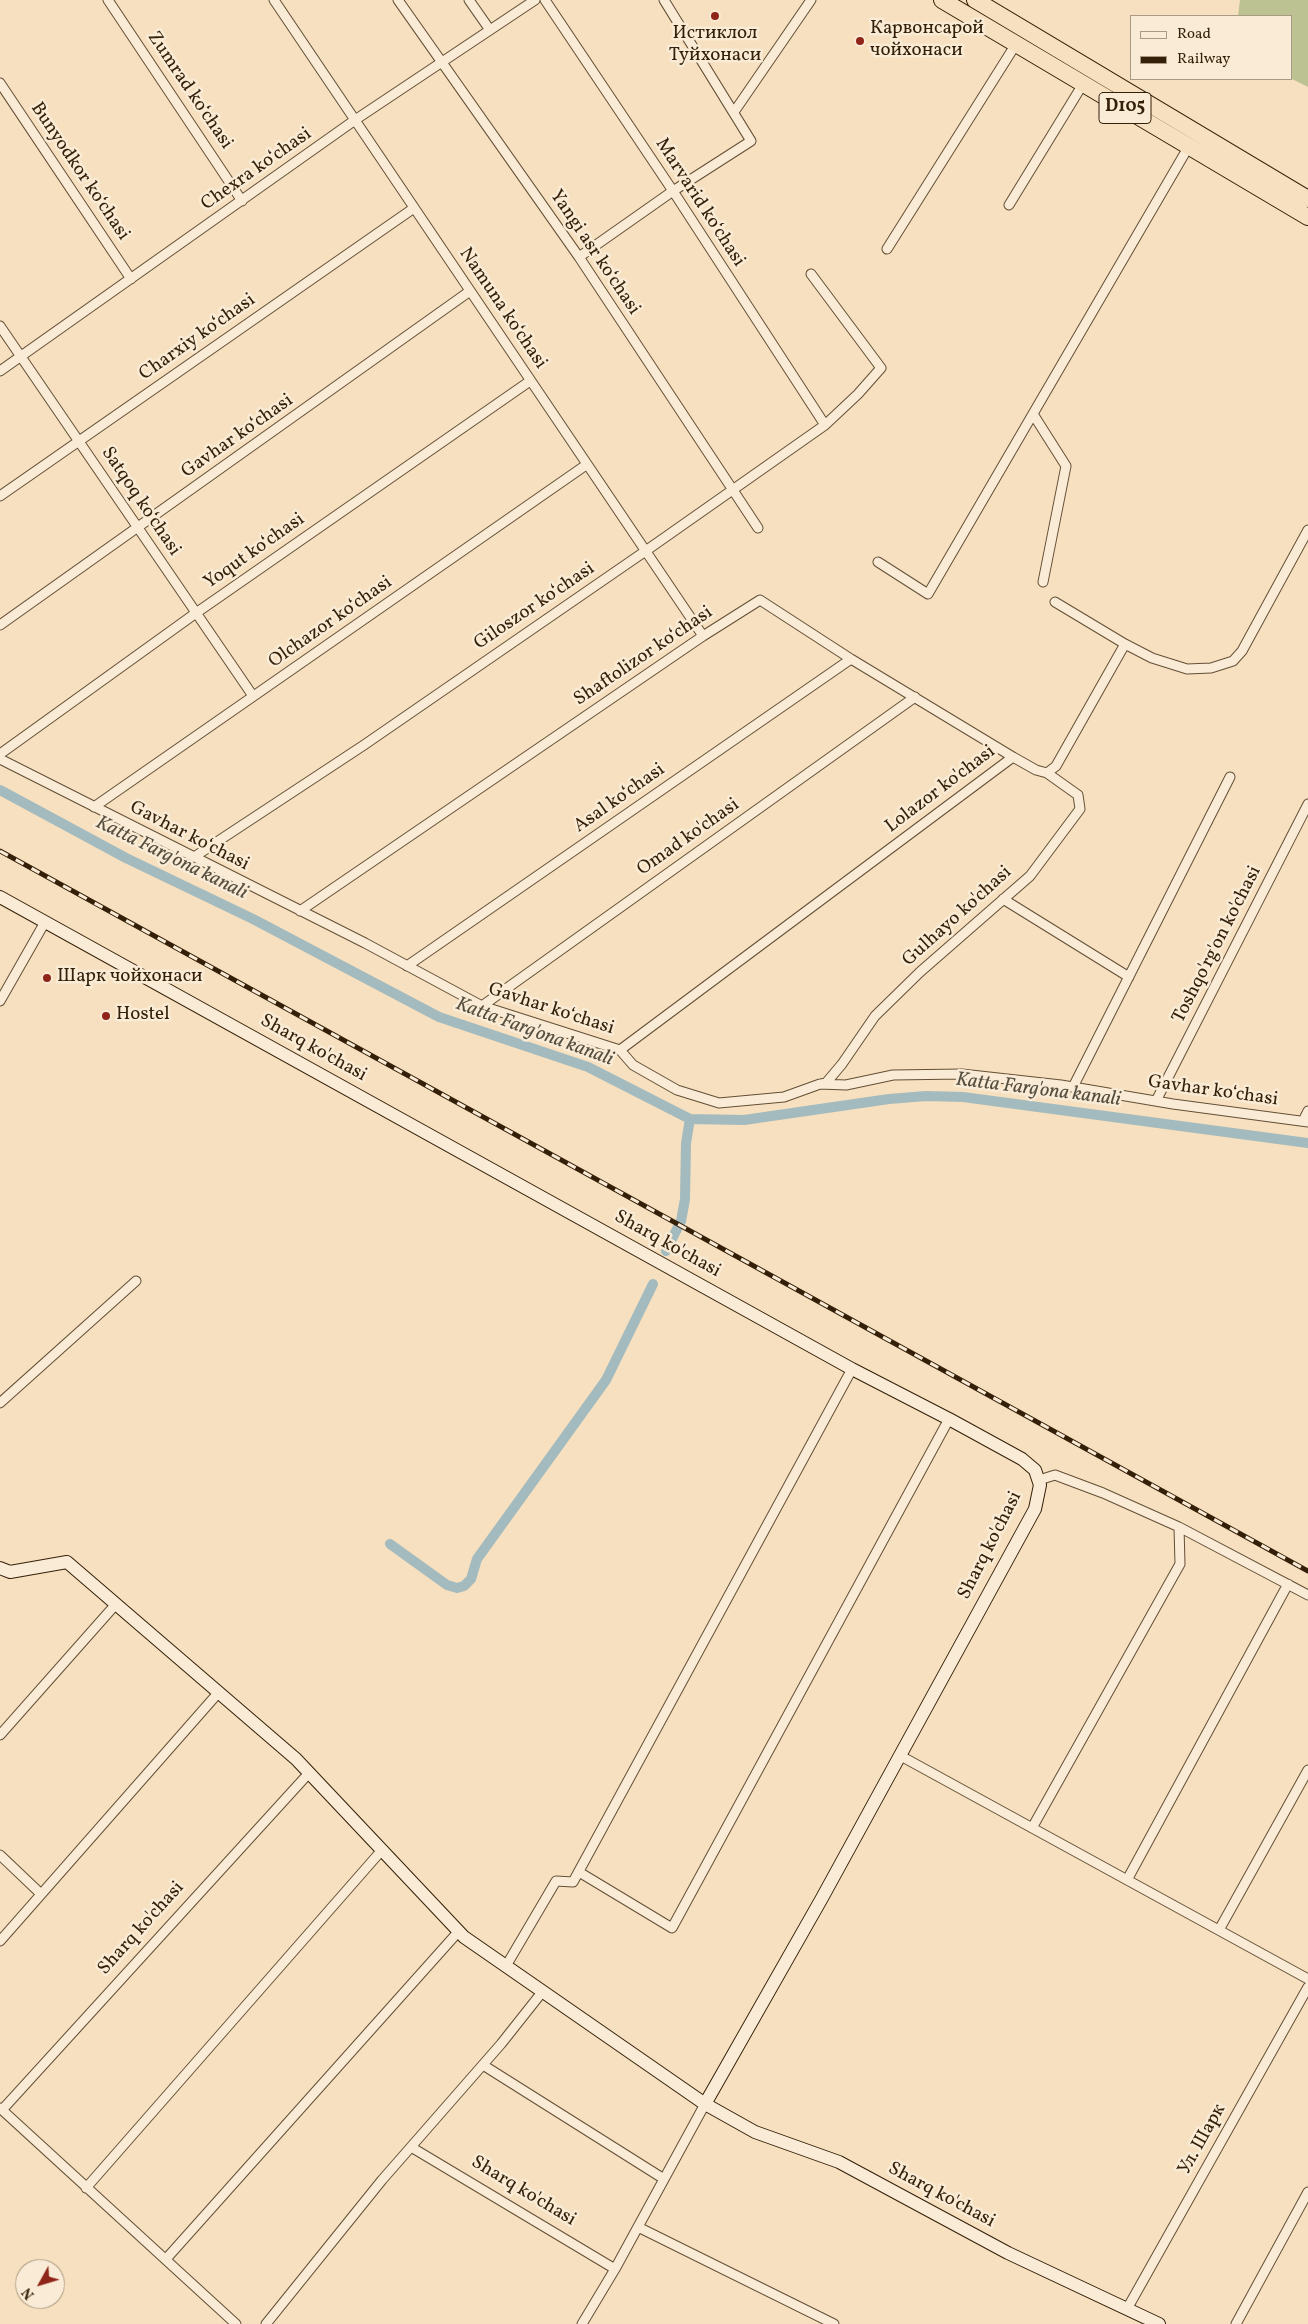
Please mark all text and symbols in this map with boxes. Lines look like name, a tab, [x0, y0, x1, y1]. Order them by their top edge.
marker: Истиклол Туйхонаси	[709, 10, 721, 22]
legend	[1130, 15, 1293, 80]
place label: Карвонсарой чойхонаси	[870, 19, 984, 63]
place label: Истиклол Туйхонаси	[669, 24, 761, 68]
text: Road	[1177, 24, 1211, 45]
street label: Zumrad koʻchasi	[141, 28, 237, 154]
marker: Карвонсарой чойхонаси	[854, 35, 866, 47]
text: Railway	[1177, 49, 1230, 70]
road number: D105	[1099, 92, 1151, 124]
street label: Bunyodkor koʻchasi	[24, 99, 134, 245]
street label: Chexra koʻchasi	[197, 123, 317, 217]
street label: Marvarid koʻchasi	[649, 135, 749, 271]
street label: Yangi asr koʻchasi	[544, 186, 644, 320]
street label: Namuna koʻchasi	[453, 244, 551, 374]
street label: Charxiy koʻchasi	[136, 289, 260, 387]
street label: Gavhar koʻchasi	[178, 390, 298, 484]
street label: Satqoq koʻchasi	[95, 443, 185, 561]
street label: Yoqut koʻchasi	[200, 509, 310, 595]
street label: Giloszor koʻchasi	[470, 558, 600, 656]
street label: Olchazor koʻchasi	[265, 572, 397, 674]
street label: Shaftolizor koʻchasi	[570, 602, 718, 712]
street label: Lolazor ko'chasi	[881, 741, 1001, 839]
street label: Asal koʻchasi	[570, 759, 670, 839]
street label: Omad ko'chasi	[633, 794, 745, 882]
street label: Gavhar koʻchasi	[125, 797, 253, 877]
water label: Katta Farg'ona kanali	[91, 812, 251, 906]
street label: Gulhayo ko'chasi	[899, 862, 1017, 972]
street label: Toshqo'rg'on ko'chasi	[1169, 863, 1267, 1027]
place label: Шарк чойхонаси	[57, 967, 203, 989]
marker: Шарк чойхонаси	[41, 972, 53, 984]
street label: Gavhar koʻchasi	[485, 979, 617, 1041]
water label: Katta Farg'ona kanali	[452, 993, 616, 1073]
place label: Hostel	[116, 1005, 170, 1027]
marker: Hostel	[100, 1010, 112, 1022]
street label: Sharq ko'chasi	[256, 1010, 370, 1088]
water label: Katta Farg'ona kanali	[954, 1069, 1122, 1113]
street label: Gavhar koʻchasi	[1147, 1072, 1279, 1112]
street label: Sharq ko'chasi	[610, 1206, 724, 1284]
street label: Sharq ko'chasi	[954, 1488, 1028, 1604]
street label: Sharq ko'chasi	[94, 1877, 190, 1981]
street label: Ул. Шарк	[1174, 2101, 1232, 2179]
street label: Sharq ko'chasi	[466, 2152, 580, 2232]
street label: Sharq ko'chasi	[883, 2158, 999, 2234]
north arrow	[15, 2259, 65, 2309]
text: N	[18, 2283, 39, 2303]

